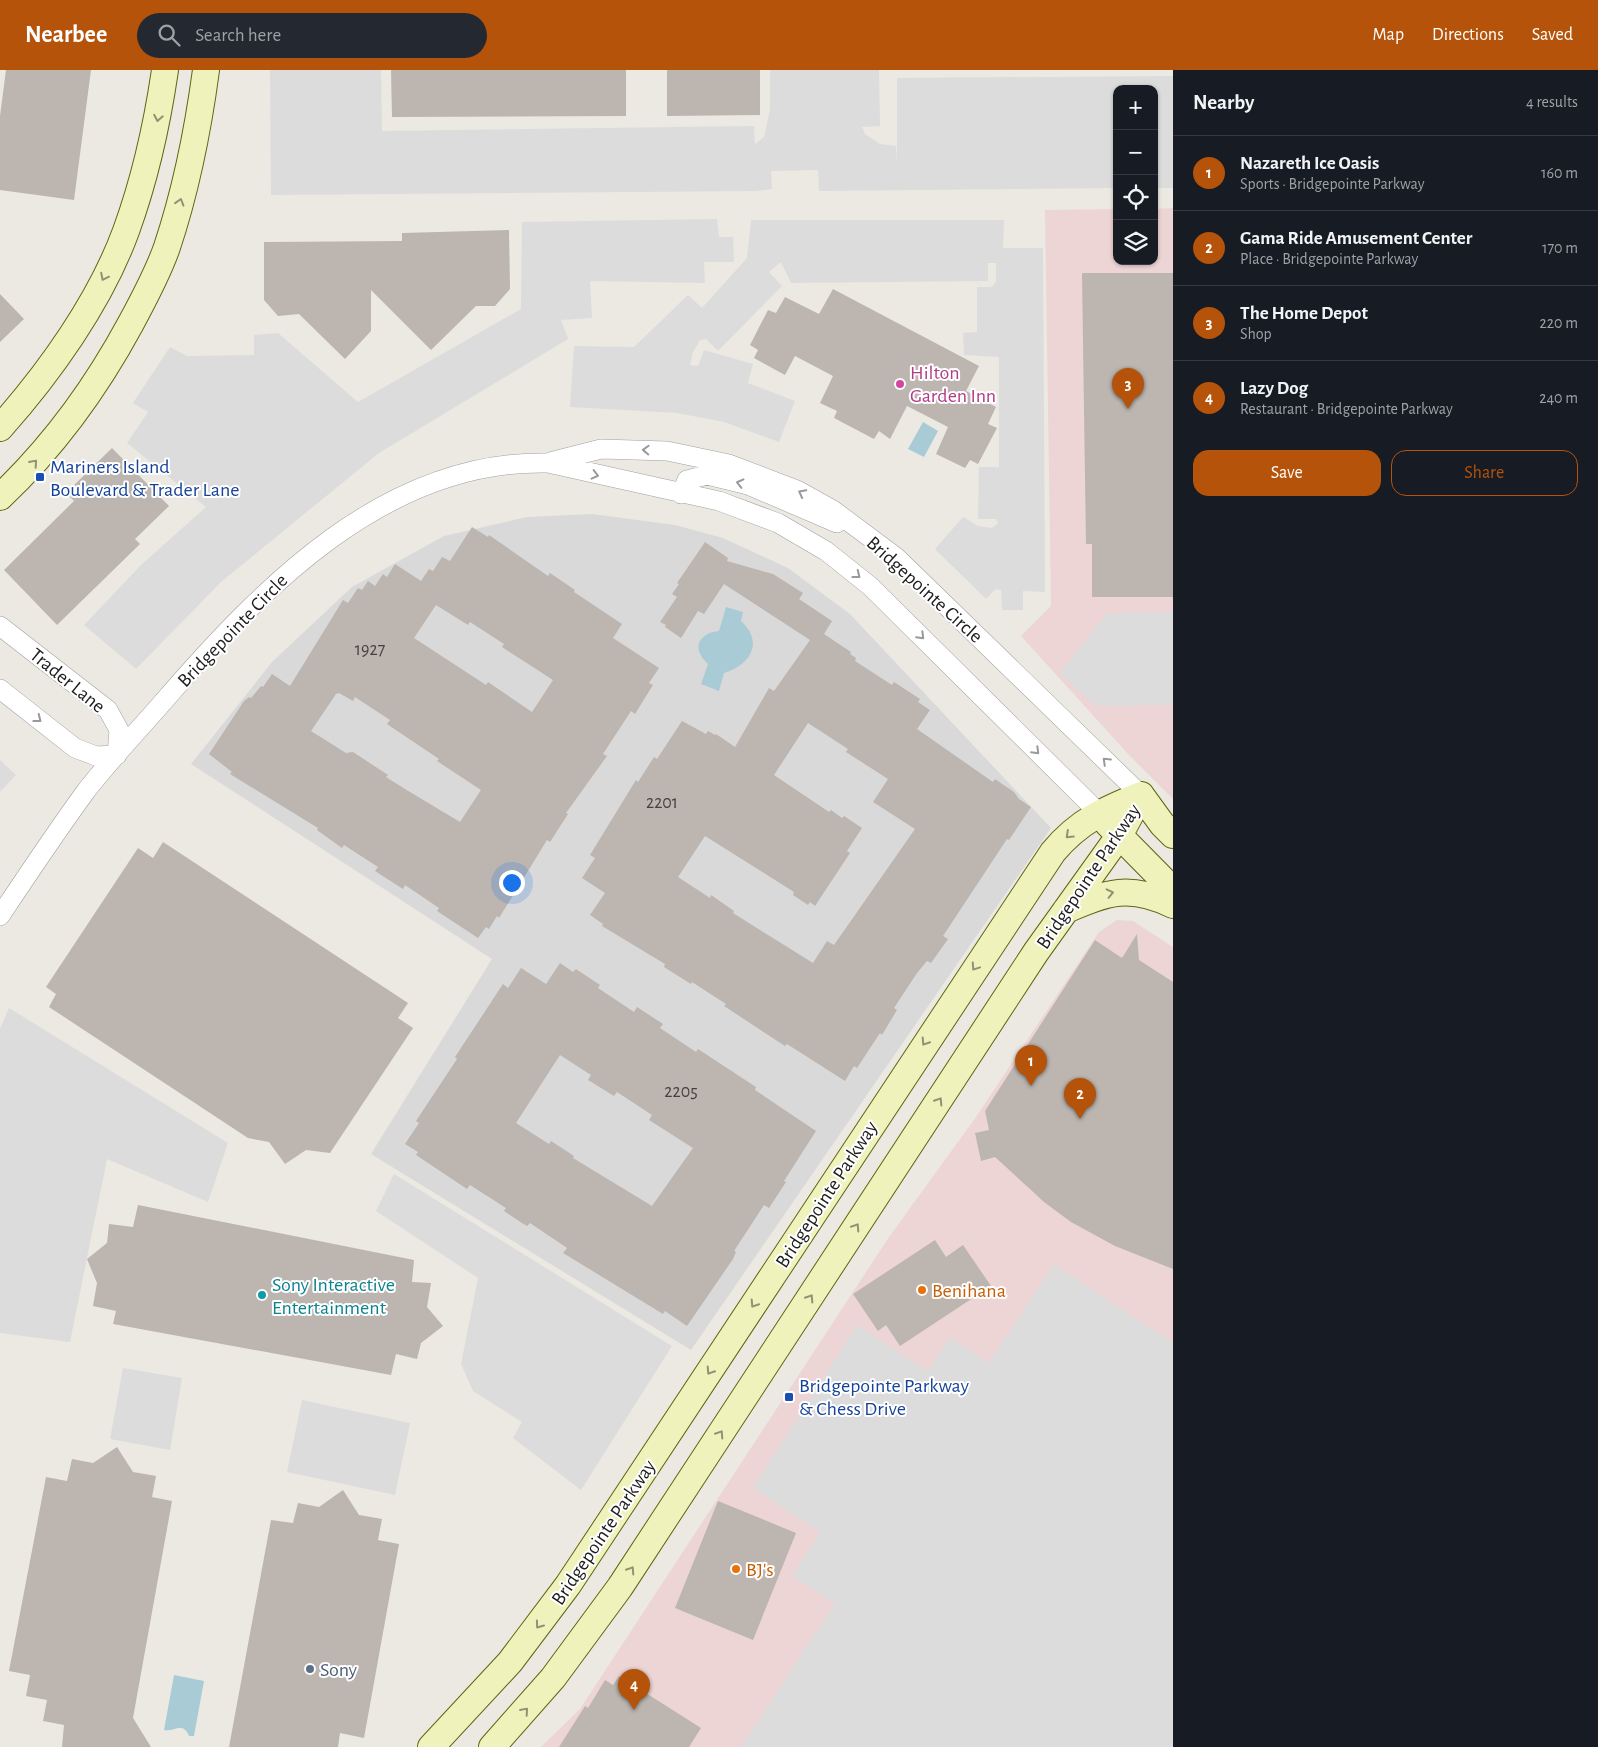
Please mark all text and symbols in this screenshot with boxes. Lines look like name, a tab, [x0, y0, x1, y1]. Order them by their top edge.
search box	[137, 13, 487, 58]
icon: search	[155, 21, 183, 49]
text: Nearbee	[25, 23, 107, 47]
text: Search here	[195, 26, 281, 45]
text: Map	[1373, 26, 1404, 44]
text: Directions	[1432, 26, 1504, 44]
text: Saved	[1532, 26, 1573, 44]
map controls	[1113, 85, 1158, 265]
button: +	[1113, 85, 1158, 130]
text: Nearby	[1193, 92, 1254, 113]
text: 4 results	[1526, 94, 1578, 110]
one-way arrow	[153, 114, 163, 123]
button: −	[1113, 130, 1158, 175]
text: Nazareth Ice Oasis	[1240, 154, 1379, 173]
text: 1	[1206, 165, 1212, 181]
text: 160 m	[1541, 165, 1578, 181]
button: locate	[1113, 175, 1158, 220]
text: Sports · Bridgepointe Parkway	[1240, 176, 1425, 192]
one-way arrow	[175, 198, 185, 207]
button: layers	[1113, 220, 1158, 265]
text: Gama Ride Amusement Center	[1240, 229, 1472, 248]
text: 2	[1205, 240, 1213, 256]
text: 170 m	[1542, 240, 1578, 256]
text: Place · Bridgepointe Parkway	[1240, 251, 1418, 267]
one-way arrow	[100, 272, 110, 281]
text: The Home Depot	[1240, 304, 1368, 323]
text: 3	[1206, 315, 1212, 331]
text: 220 m	[1540, 315, 1578, 331]
text: Shop	[1240, 326, 1272, 342]
place label: Hilton Garden Inn	[910, 363, 996, 406]
pin: 3	[1112, 368, 1144, 409]
marker: Hilton Garden Inn	[894, 378, 906, 390]
text: Lazy Dog	[1240, 379, 1308, 398]
text: 4	[1205, 390, 1213, 406]
text: 240 m	[1539, 390, 1578, 406]
text: Restaurant · Bridgepointe Parkway	[1240, 401, 1453, 417]
one-way arrow	[642, 445, 650, 455]
button: Save	[1193, 450, 1381, 496]
button: Share	[1391, 450, 1578, 496]
place label: Mariners Island Boulevard & Trader Lane	[50, 457, 239, 500]
one-way arrow	[28, 459, 37, 468]
one-way arrow	[591, 469, 599, 479]
marker: Mariners Island Boulevard & Trader Lane	[34, 471, 46, 483]
one-way arrow	[737, 479, 745, 489]
one-way arrow	[798, 489, 807, 499]
street label: Bridgepointe Circle	[862, 533, 986, 647]
street label: Bridgepointe Circle	[174, 570, 291, 691]
one-way arrow	[851, 570, 860, 578]
one-way arrow	[915, 630, 924, 639]
house number: 1927	[355, 641, 385, 659]
street label: Trader Lane	[26, 645, 109, 717]
one-way arrow	[32, 714, 41, 722]
one-way arrow	[1030, 745, 1039, 754]
one-way arrow	[1103, 758, 1112, 767]
house number: 2201	[646, 794, 678, 812]
street label: Bridgepointe Parkway	[1033, 800, 1145, 953]
one-way arrow	[1065, 829, 1074, 838]
your location	[499, 870, 525, 896]
one-way arrow	[1106, 888, 1115, 899]
one-way arrow	[972, 961, 981, 971]
one-way arrow	[922, 1037, 932, 1046]
pin: 1	[1015, 1045, 1047, 1086]
pin: 2	[1064, 1078, 1096, 1119]
house number: 2205	[664, 1083, 698, 1101]
one-way arrow	[932, 1098, 942, 1107]
street label: Bridgepointe Parkway	[772, 1117, 882, 1271]
one-way arrow	[850, 1223, 859, 1233]
place label: Sony Interactive Entertainment	[272, 1275, 395, 1318]
place label: Benihana	[932, 1281, 1006, 1301]
marker: Benihana	[916, 1284, 928, 1296]
marker: Sony Interactive Entertainment	[256, 1289, 268, 1301]
one-way arrow	[803, 1294, 813, 1303]
one-way arrow	[751, 1298, 760, 1308]
one-way arrow	[707, 1365, 716, 1375]
place label: Bridgepointe Parkway & Chess Drive	[799, 1376, 970, 1419]
marker: Bridgepointe Parkway & Chess Drive	[783, 1391, 795, 1403]
one-way arrow	[714, 1430, 724, 1439]
street label: Bridgepointe Parkway	[548, 1456, 660, 1609]
place label: BJ's	[746, 1560, 774, 1580]
marker: BJ's	[730, 1563, 742, 1575]
one-way arrow	[625, 1566, 635, 1575]
one-way arrow	[536, 1619, 546, 1628]
place label: Sony	[320, 1660, 358, 1680]
marker: Sony	[304, 1663, 316, 1675]
pin: 4	[618, 1669, 650, 1710]
one-way arrow	[519, 1708, 528, 1717]

